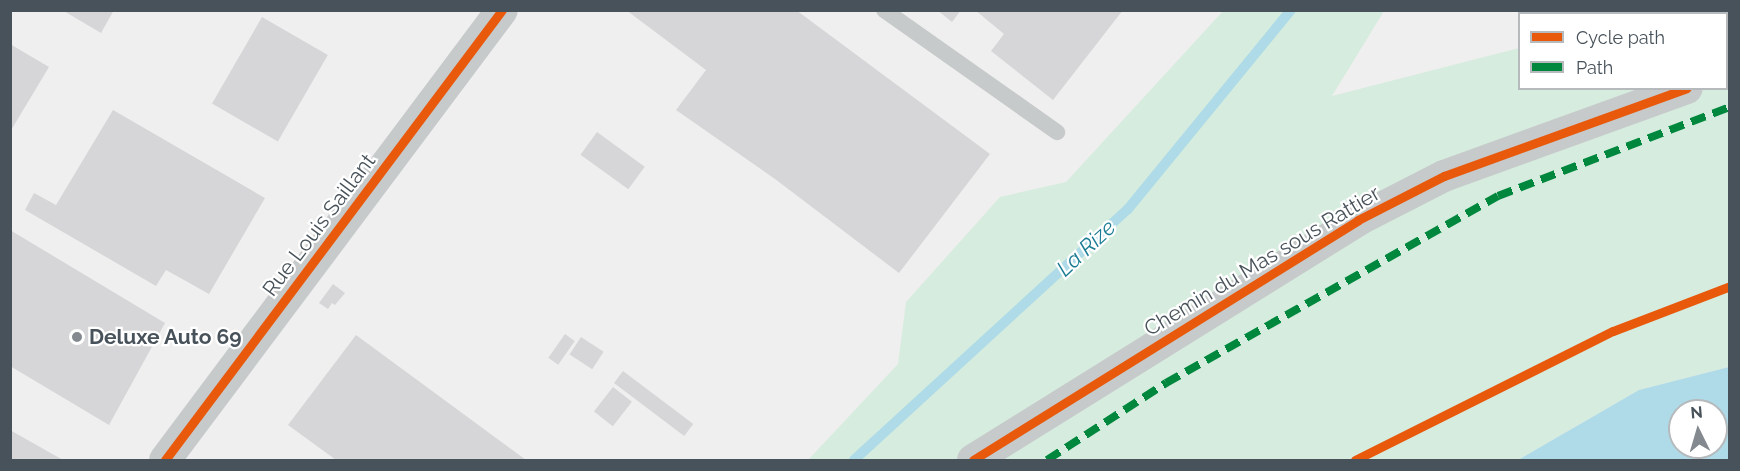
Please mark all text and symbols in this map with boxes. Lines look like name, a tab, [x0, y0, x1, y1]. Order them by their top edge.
legend	[1518, 12, 1728, 90]
text: Cycle path	[1576, 27, 1665, 48]
text: Path	[1576, 57, 1613, 78]
street label: Rue Louis Saillant	[257, 149, 381, 301]
street label: Chemin du Mas sous Rattier	[1140, 181, 1384, 341]
water label: La Rize	[1051, 214, 1121, 282]
place label: Deluxe Auto 69	[89, 324, 242, 350]
marker: Deluxe Auto 69	[70, 330, 84, 344]
north arrow	[1668, 399, 1728, 459]
text: N	[1690, 403, 1703, 423]

